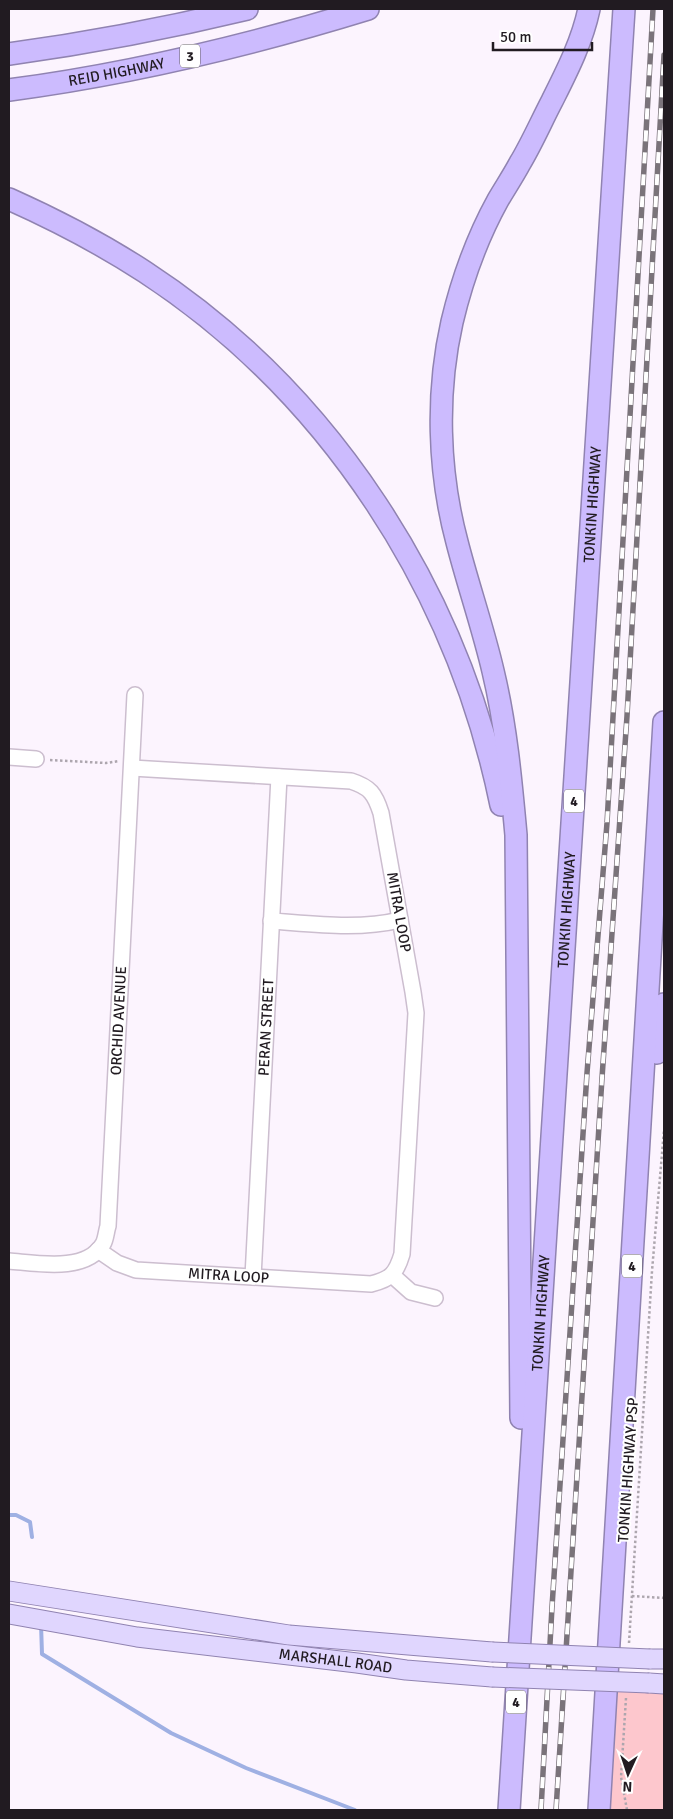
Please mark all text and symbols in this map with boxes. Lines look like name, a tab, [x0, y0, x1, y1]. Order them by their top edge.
scale bar	[493, 20, 592, 52]
text: 50 m	[500, 28, 531, 46]
road number: 3	[180, 44, 200, 68]
street label: REID HIGHWAY	[67, 54, 167, 90]
street label: TONKIN HIGHWAY	[580, 445, 605, 563]
road number: 4	[564, 789, 584, 812]
street label: TONKIN HIGHWAY	[554, 851, 579, 969]
street label: MITRA LOOP	[383, 871, 415, 953]
street label: ORCHID AVENUE	[107, 965, 130, 1076]
street label: PERAN STREET	[254, 978, 278, 1076]
street label: TONKIN HIGHWAY	[528, 1254, 553, 1372]
road number: 4	[622, 1254, 642, 1278]
street label: MITRA LOOP	[188, 1264, 270, 1287]
street label: TONKIN HIGHWAY PSP	[614, 1397, 642, 1543]
street label: MARSHALL ROAD	[278, 1645, 393, 1677]
road number: 4	[506, 1690, 526, 1714]
north arrow	[603, 1749, 653, 1799]
text: N	[622, 1778, 633, 1795]

